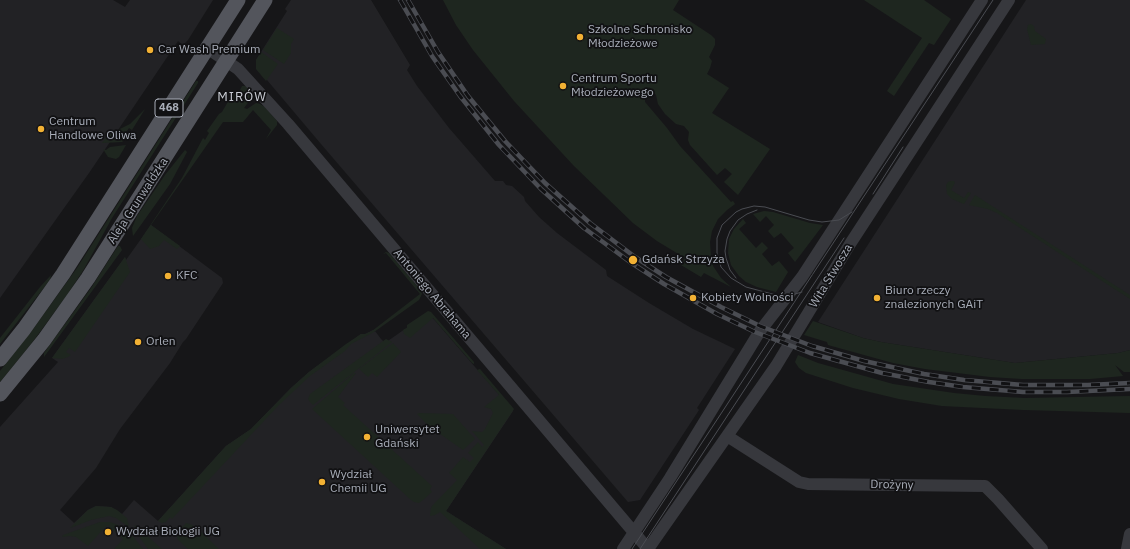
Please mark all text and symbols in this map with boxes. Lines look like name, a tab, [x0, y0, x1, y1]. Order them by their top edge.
place label: Szkolne Schronisko Młodzieżowe	[588, 23, 692, 51]
marker: Szkolne Schronisko Młodzieżowe	[575, 32, 585, 42]
place label: Car Wash Premium	[158, 43, 260, 57]
marker: Car Wash Premium	[145, 45, 155, 55]
place label: Centrum Sportu Młodzieżowego	[571, 72, 657, 100]
marker: Centrum Sportu Młodzieżowego	[558, 81, 568, 91]
district label: MIRÓW	[217, 89, 267, 105]
road number: 468	[155, 99, 183, 117]
place label: Centrum Handlowe Oliwa	[49, 115, 136, 143]
marker: Centrum Handlowe Oliwa	[36, 124, 46, 134]
street label: Aleja Grunwaldzka	[105, 155, 171, 247]
street label: Wita Stwosza	[806, 241, 856, 311]
street label: Antoniego Abrahama	[390, 246, 474, 342]
place label: Gdańsk Strzyża	[642, 253, 725, 267]
marker: Gdańsk Strzyża	[627, 254, 639, 266]
place label: KFC	[176, 269, 198, 283]
marker: KFC	[163, 271, 173, 281]
place label: Biuro rzeczy znalezionych GAiT	[885, 284, 983, 312]
place label: Kobiety Wolności	[701, 291, 794, 305]
marker: Kobiety Wolności	[688, 293, 698, 303]
marker: Biuro rzeczy znalezionych GAiT	[872, 293, 882, 303]
place label: Orlen	[146, 335, 176, 349]
marker: Orlen	[133, 337, 143, 347]
place label: Uniwersytet Gdański	[375, 423, 440, 451]
marker: Uniwersytet Gdański	[362, 432, 372, 442]
place label: Wydział Chemii UG	[330, 468, 387, 496]
marker: Wydział Chemii UG	[317, 477, 327, 487]
street label: Drożyny	[870, 477, 914, 493]
place label: Wydział Biologii UG	[116, 525, 220, 539]
marker: Wydział Biologii UG	[103, 527, 113, 537]

